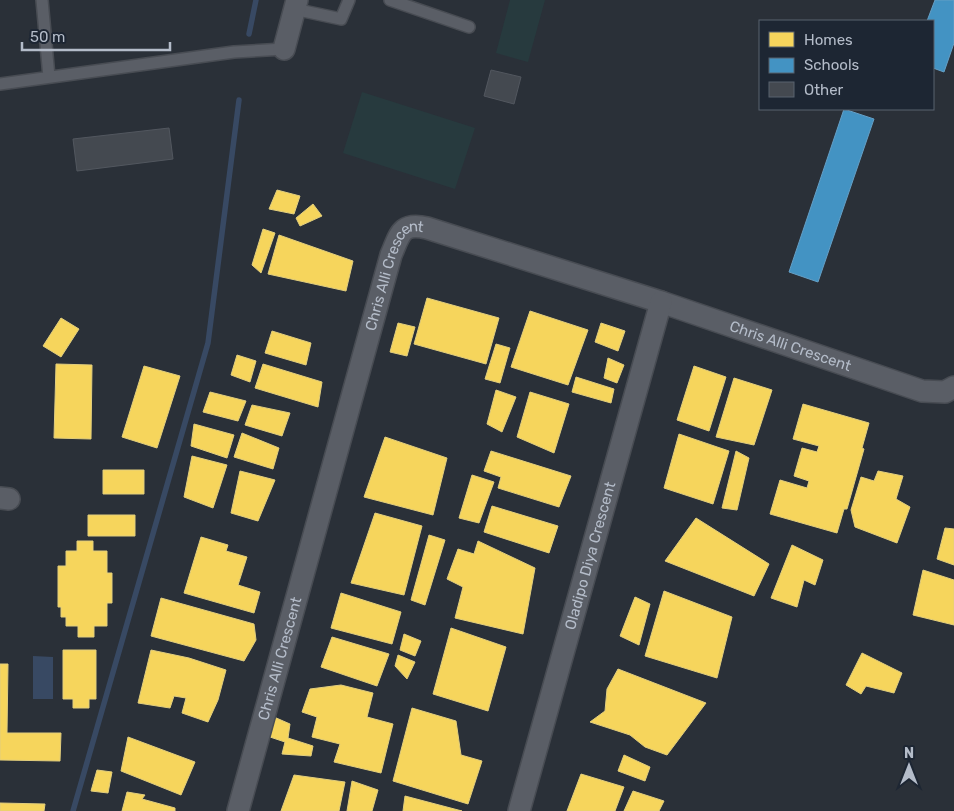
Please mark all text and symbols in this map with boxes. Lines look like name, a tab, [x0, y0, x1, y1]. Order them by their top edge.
scale bar	[22, 20, 170, 52]
legend	[759, 20, 934, 110]
text: 50 m	[30, 28, 65, 46]
text: Homes	[804, 31, 853, 49]
text: Schools	[804, 56, 860, 74]
text: Other	[804, 81, 844, 99]
street label: Chris Alli Crescent	[362, 217, 425, 333]
street label: Chris Alli Crescent	[727, 317, 854, 375]
street label: Oladipo Diya Crescent	[561, 479, 619, 632]
street label: Chris Alli Crescent	[254, 595, 306, 722]
north arrow	[884, 741, 934, 791]
text: N	[904, 745, 914, 762]

